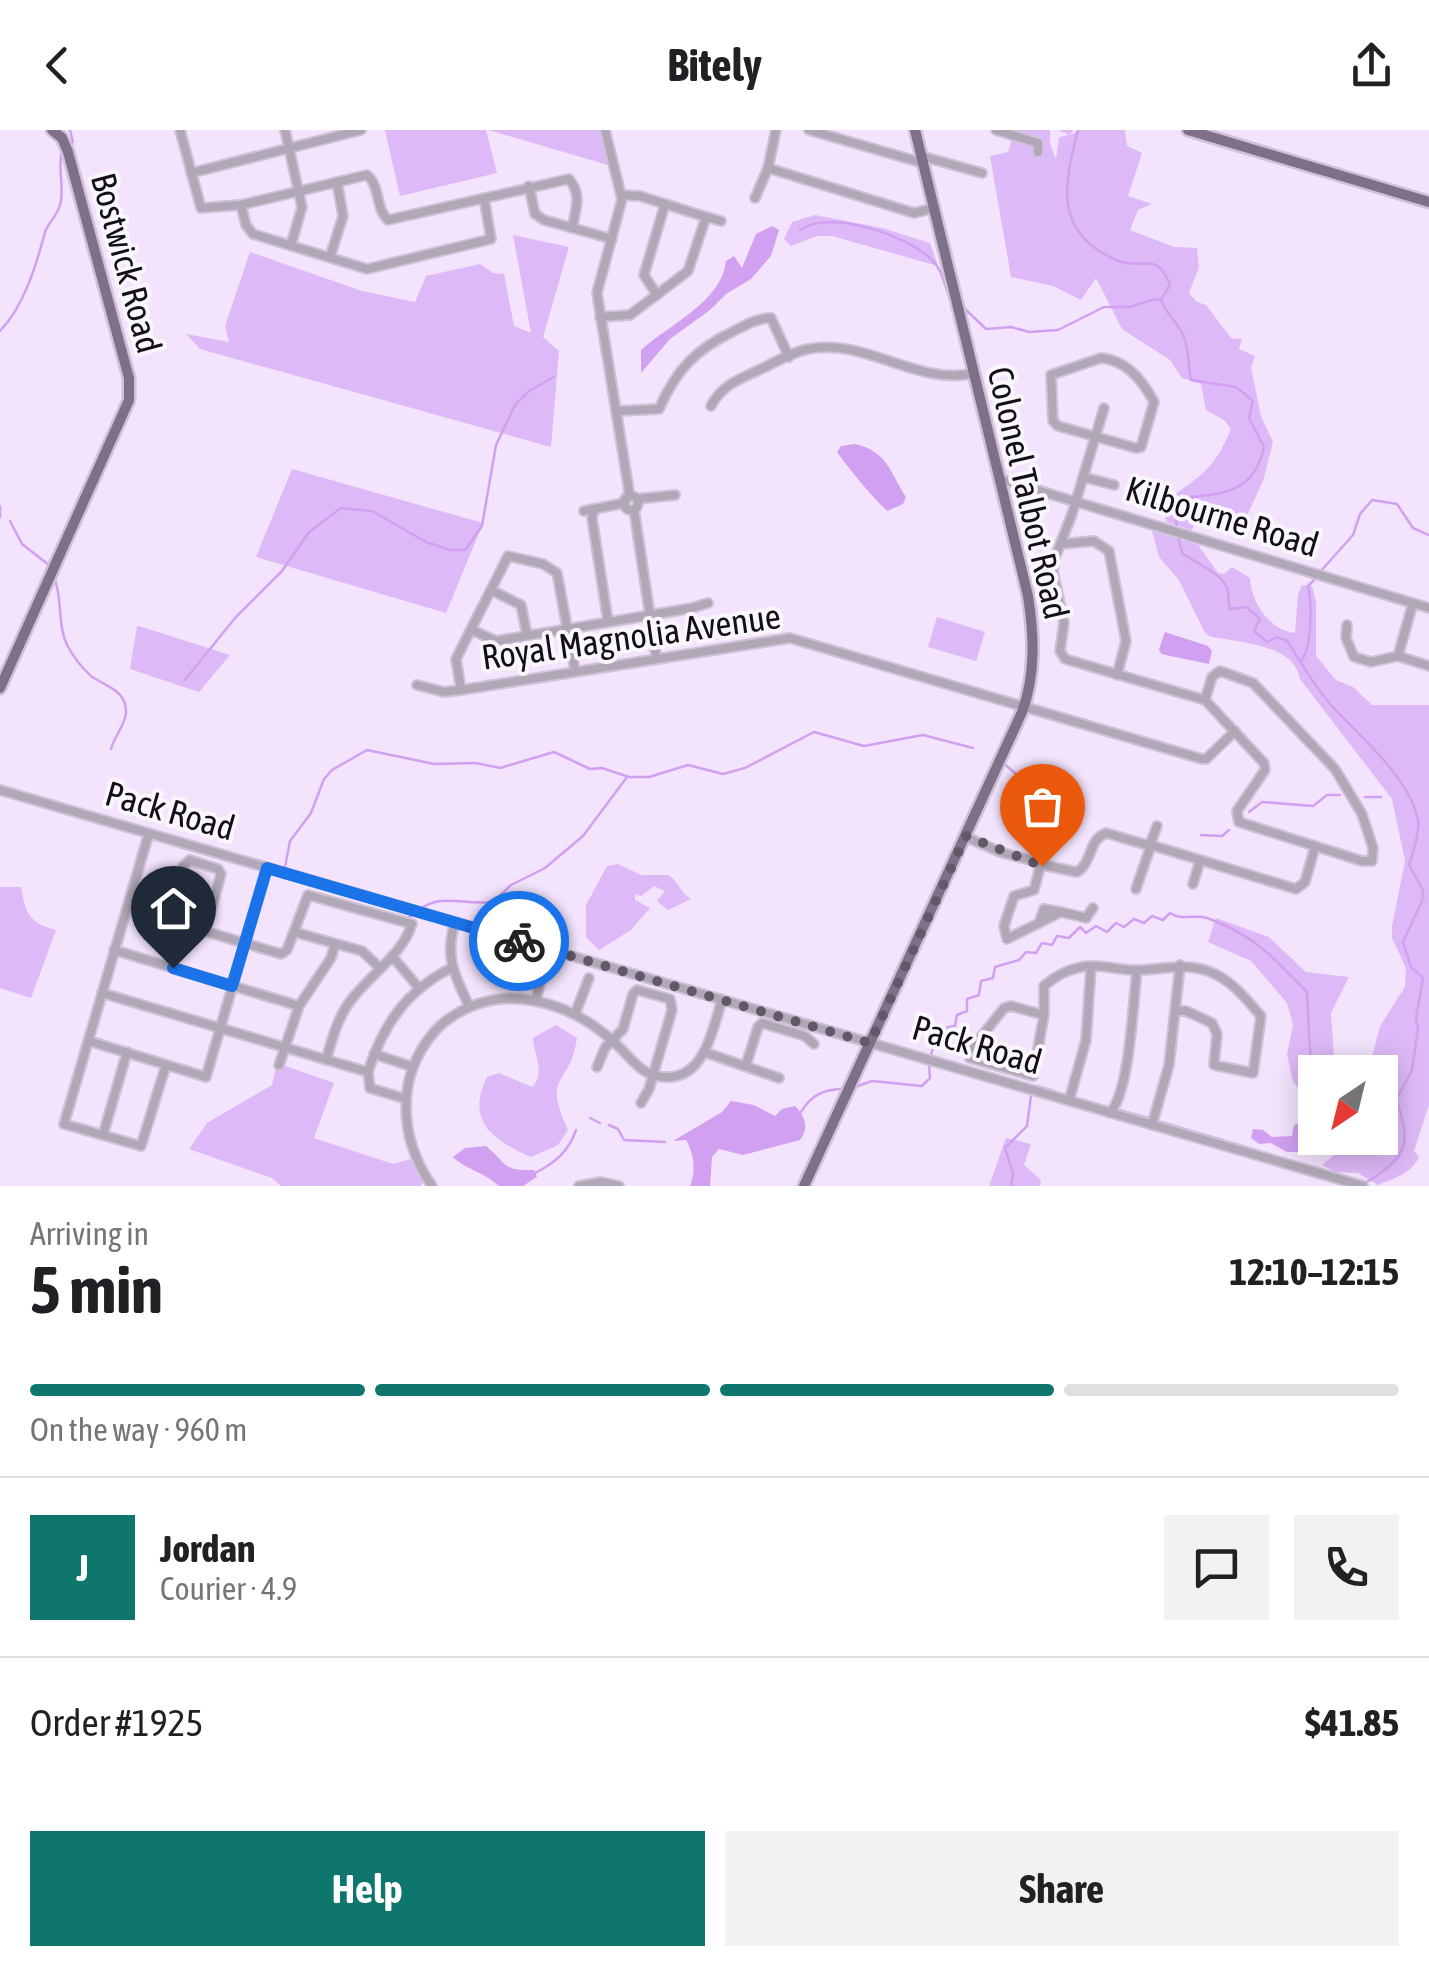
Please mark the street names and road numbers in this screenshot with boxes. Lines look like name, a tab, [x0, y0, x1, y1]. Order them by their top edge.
street label: Bostwick Road	[84, 169, 170, 357]
street label: Colonel Talbot Road	[980, 363, 1077, 623]
street label: Kilbourne Road	[1121, 468, 1323, 564]
street label: Royal Magnolia Avenue	[479, 595, 783, 677]
street label: Pack Road	[101, 773, 240, 848]
street label: Pack Road	[908, 1007, 1047, 1082]

